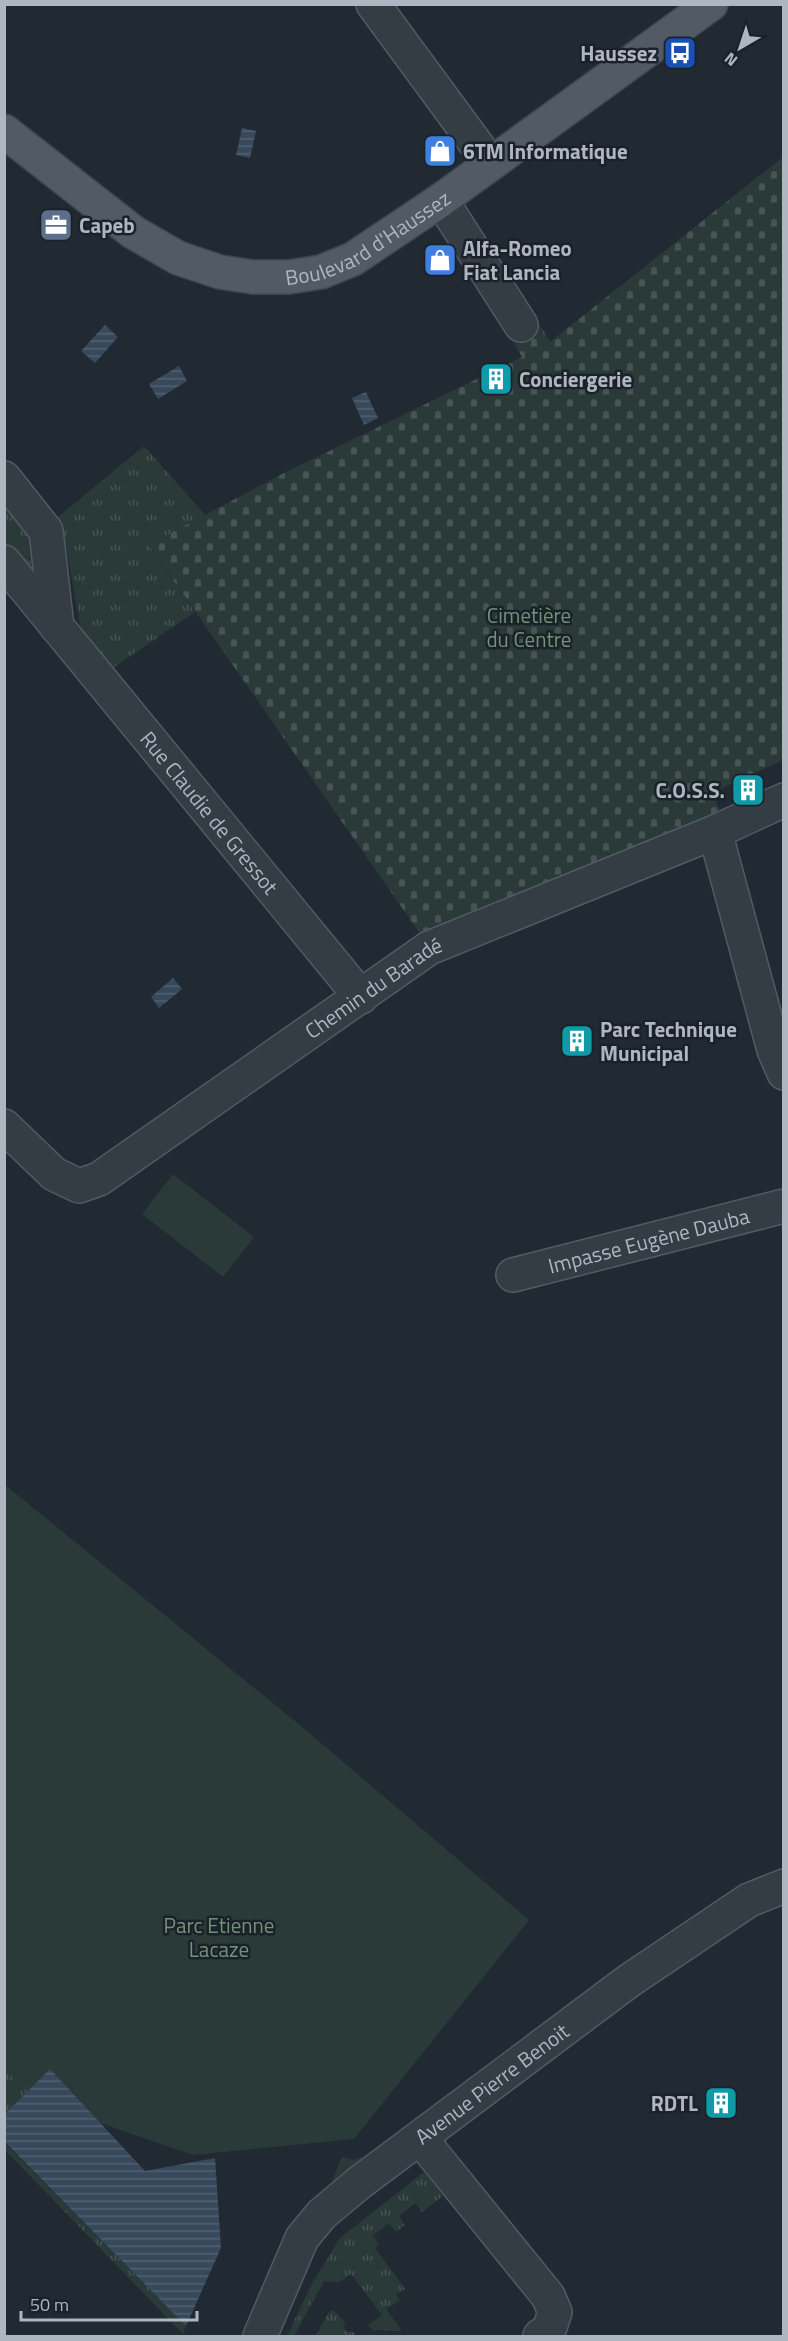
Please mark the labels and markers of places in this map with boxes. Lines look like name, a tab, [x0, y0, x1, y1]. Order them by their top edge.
bus stop icon: Haussez	[662, 35, 698, 71]
place label: Haussez	[580, 37, 657, 69]
shop icon: 6TM Informatique	[422, 133, 458, 169]
place label: 6TM Informatique	[463, 135, 628, 167]
office icon: Capeb	[38, 207, 74, 243]
place label: Capeb	[79, 209, 135, 241]
place label: Alfa-Romeo Fiat Lancia	[463, 232, 572, 288]
shop icon: Alfa-Romeo Fiat Lancia	[422, 242, 458, 278]
building icon: Conciergerie	[478, 361, 514, 397]
place label: Conciergerie	[519, 363, 632, 395]
building icon: C.O.S.S.	[730, 772, 766, 808]
place label: C.O.S.S.	[656, 774, 725, 806]
place label: Parc Technique Municipal	[600, 1013, 737, 1069]
building icon: Parc Technique Municipal	[559, 1023, 595, 1059]
building icon: RDTL	[703, 2085, 739, 2121]
place label: RDTL	[651, 2087, 698, 2119]

